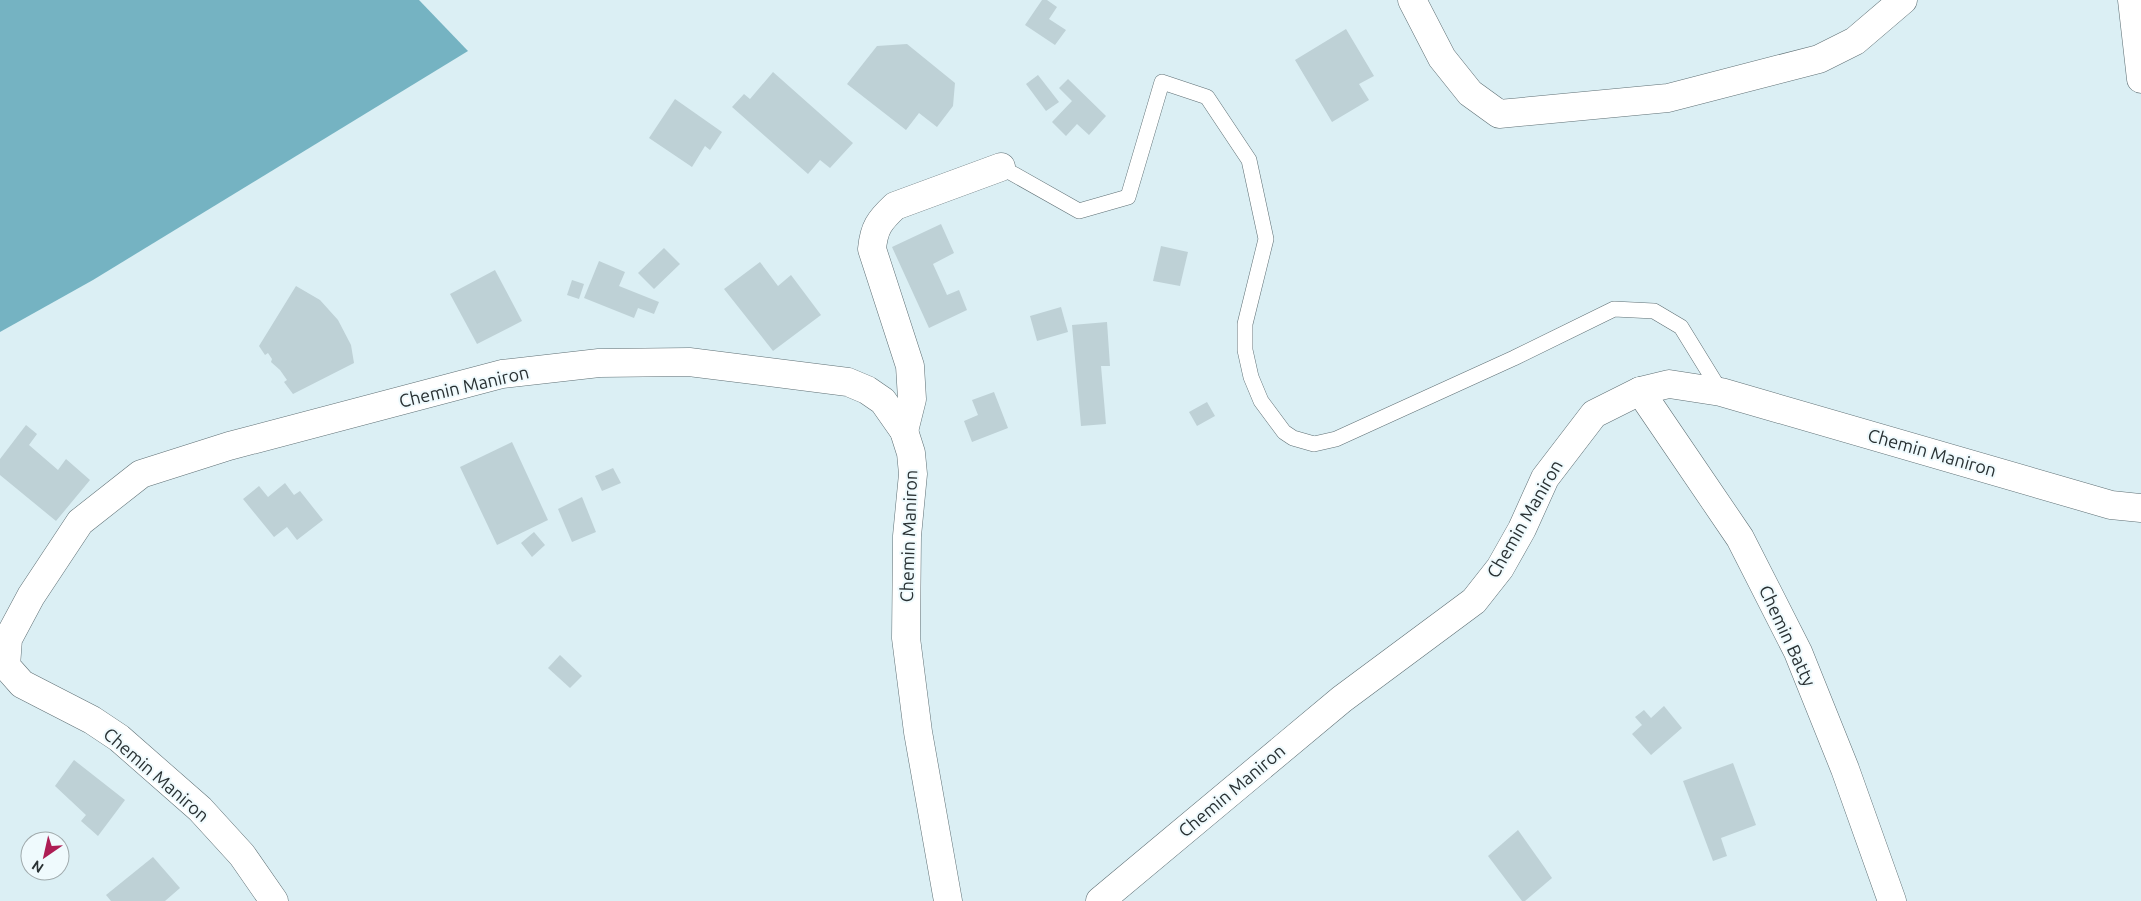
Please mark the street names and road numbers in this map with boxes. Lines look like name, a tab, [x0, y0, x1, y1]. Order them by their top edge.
street label: Chemin Maniron	[397, 361, 531, 411]
street label: Chemin Maniron	[1866, 424, 1999, 480]
street label: Chemin Maniron	[1482, 456, 1566, 581]
street label: Chemin Maniron	[896, 469, 920, 603]
street label: Chemin Batty	[1756, 582, 1820, 690]
street label: Chemin Maniron	[100, 723, 213, 825]
street label: Chemin Maniron	[1174, 740, 1289, 841]

